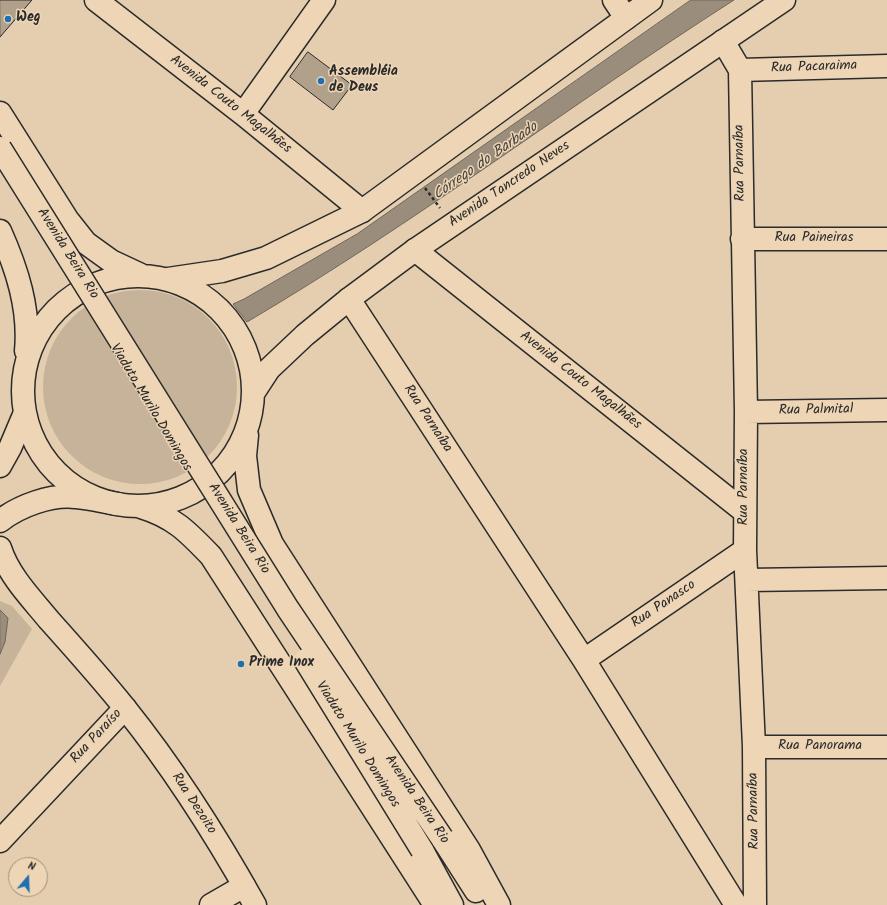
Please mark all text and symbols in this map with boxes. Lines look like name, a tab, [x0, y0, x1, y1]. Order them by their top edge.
place label: Weg	[16, 11, 41, 27]
marker: Weg	[3, 14, 13, 24]
street label: Avenida Couto Magalhães	[166, 52, 294, 158]
street label: Rua Pacaraima	[771, 58, 857, 78]
place label: Assembléia de Deus	[329, 65, 398, 98]
marker: Assembléia de Deus	[316, 76, 326, 86]
water label: Córrego do Barbado	[430, 119, 542, 205]
street label: Rua Parnaíba	[732, 124, 750, 202]
street label: Avenida Tancredo Neves	[446, 138, 574, 232]
street label: Avenida Beira Rio	[32, 205, 102, 303]
street label: Rua Paineiras	[775, 231, 853, 247]
street label: Avenida Couto Magalhães	[516, 328, 644, 434]
street label: Viaduto Murilo Domingos	[105, 341, 195, 475]
street label: Rua Parnaíba	[399, 382, 455, 456]
street label: Rua Palmital	[779, 402, 853, 420]
street label: Rua Parnaíba	[737, 448, 753, 526]
street label: Avenida Beira Rio	[203, 480, 273, 578]
street label: Rua Panasco	[629, 577, 699, 633]
place label: Prime Inox	[249, 656, 314, 672]
marker: Prime Inox	[236, 659, 246, 669]
street label: Viaduto Murilo Domingos	[311, 679, 403, 811]
street label: Rua Paraíso	[68, 706, 126, 768]
street label: Rua Panorama	[778, 739, 862, 755]
street label: Avenida Beira Rio	[380, 752, 452, 848]
street label: Rua Dezoito	[167, 770, 219, 838]
street label: Rua Parnaíba	[746, 772, 764, 850]
north arrow	[8, 857, 48, 897]
text: N	[25, 857, 38, 876]

